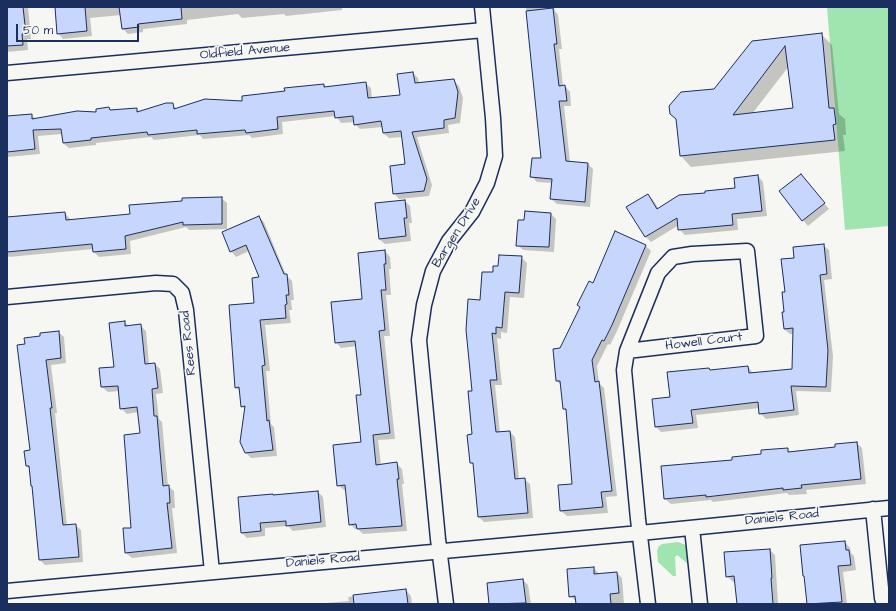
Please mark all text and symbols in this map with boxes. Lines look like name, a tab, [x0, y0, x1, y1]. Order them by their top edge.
scale bar	[18, 16, 141, 42]
text: 50 m	[23, 22, 53, 39]
street label: Oldfield Avenue	[199, 40, 291, 64]
street label: Bargen Drive	[429, 195, 485, 271]
street label: Rees Road	[178, 310, 200, 376]
street label: Howell Court	[665, 330, 743, 354]
street label: Daniels Road	[744, 506, 820, 530]
street label: Daniels Road	[285, 550, 361, 572]

